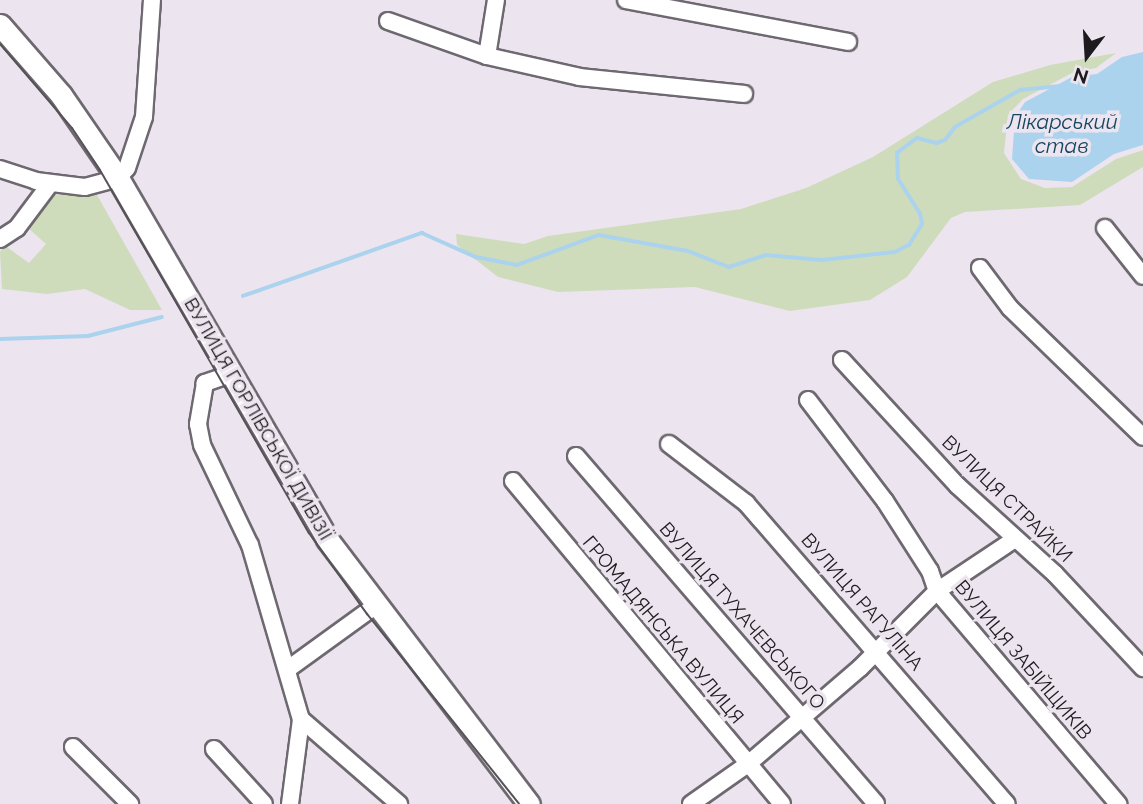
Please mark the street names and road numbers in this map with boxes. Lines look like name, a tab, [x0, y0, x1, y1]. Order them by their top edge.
street label: ВУЛИЦЯ ГОРЛІВСЬКОЇ ДИВІЗІЇ	[179, 294, 337, 544]
street label: ВУЛИЦЯ СТРАЙКИ	[937, 431, 1077, 567]
street label: ВУЛИЦЯ ТУХАЧЕВСЬКОГО	[654, 518, 830, 714]
street label: ВУЛИЦЯ РАГУЛІНА	[796, 529, 928, 675]
street label: ГРОМАДЯНСЬКА ВУЛИЦЯ	[578, 531, 748, 729]
street label: ВУЛИЦЯ ЗАБІЙЩИКІВ	[950, 576, 1096, 744]

